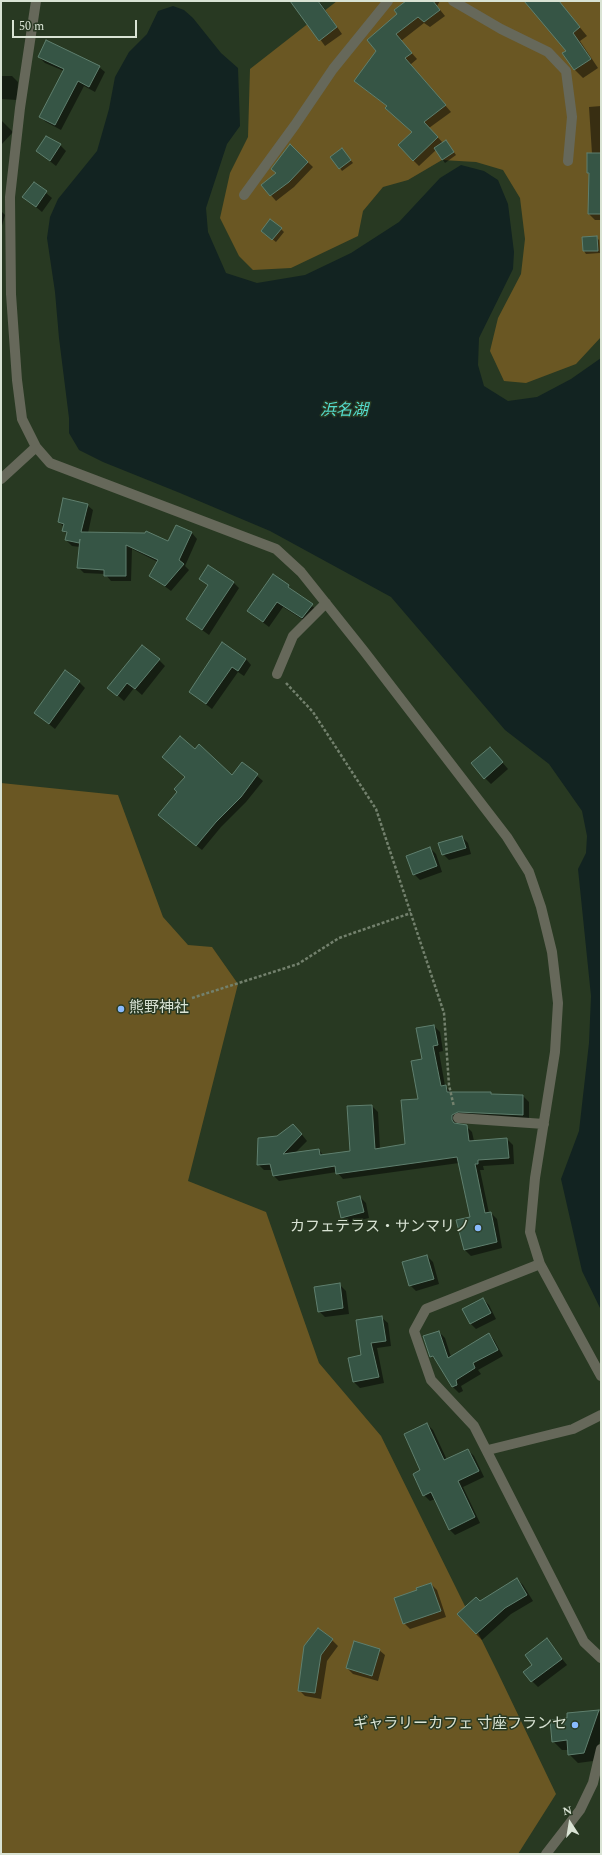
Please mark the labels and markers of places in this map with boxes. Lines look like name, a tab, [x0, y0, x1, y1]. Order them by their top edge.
place label: 熊野神社	[129, 1000, 189, 1018]
marker: 熊野神社	[116, 1004, 126, 1014]
place label: カフェテラス・サンマリノ	[290, 1219, 470, 1237]
marker: カフェテラス・サンマリノ	[473, 1223, 483, 1233]
place label: ギャラリーカフェ 寸座フランセ	[353, 1716, 567, 1734]
marker: ギャラリーカフェ 寸座フランセ	[570, 1720, 580, 1730]

